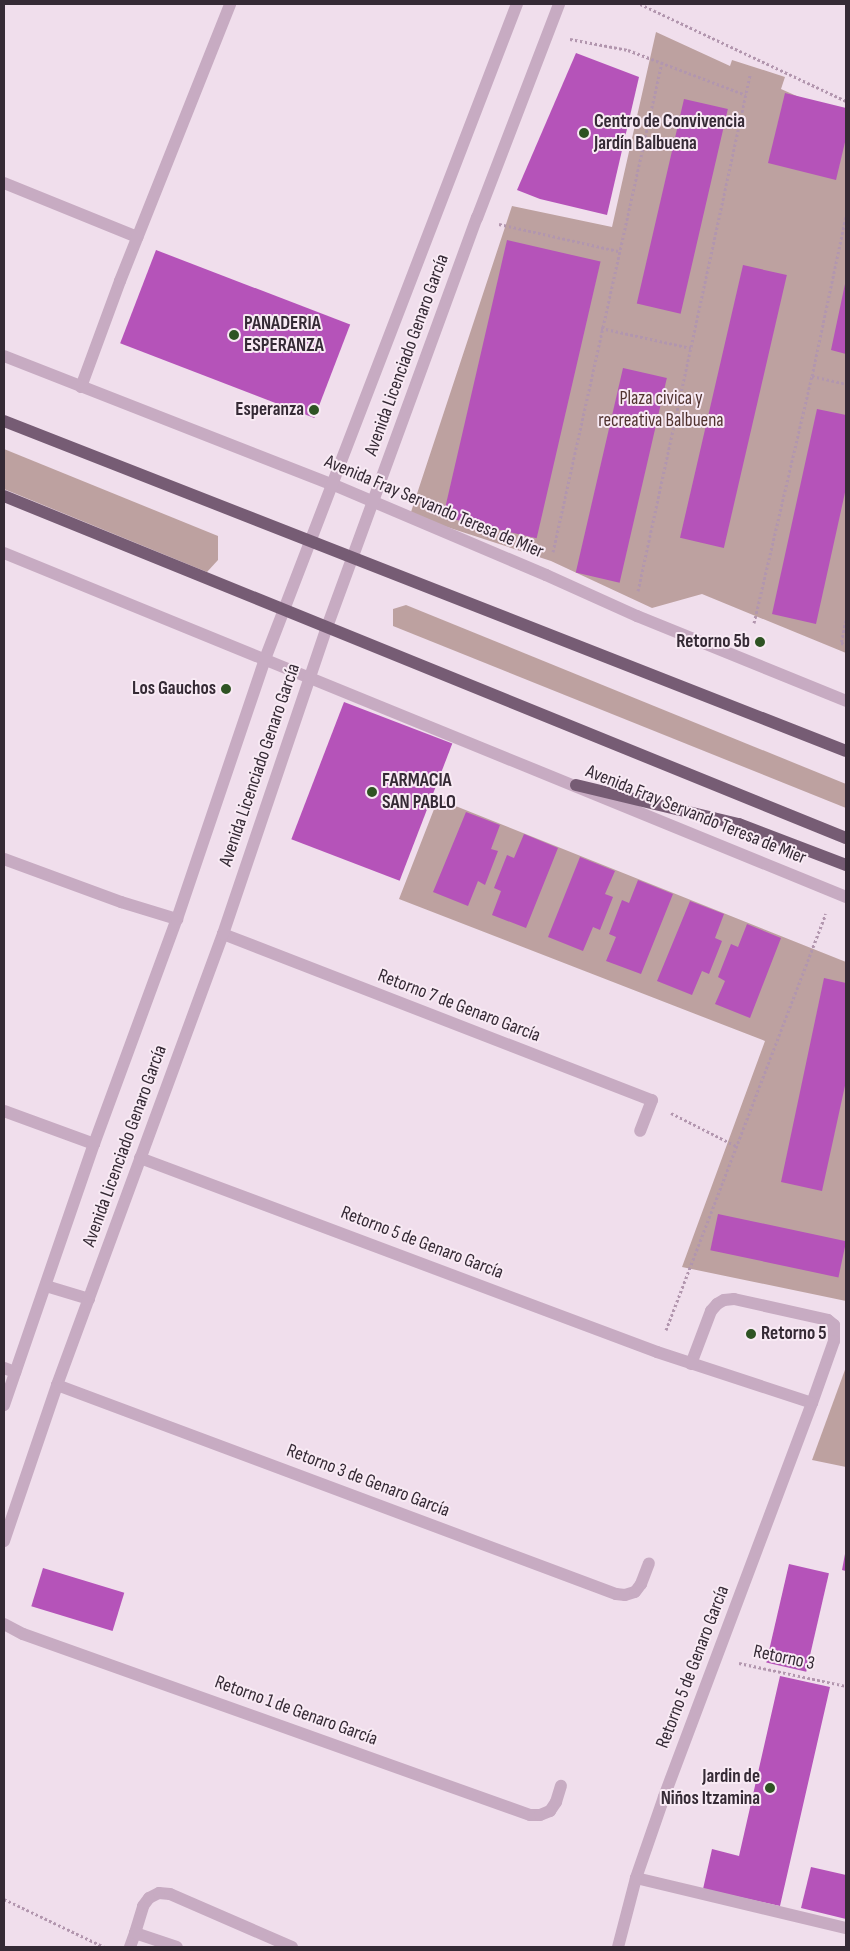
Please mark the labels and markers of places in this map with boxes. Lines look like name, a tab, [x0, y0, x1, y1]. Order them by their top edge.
place label: Centro de Convivencia Jardín Balbuena	[594, 111, 745, 155]
marker: Centro de Convivencia Jardín Balbuena	[578, 127, 590, 139]
place label: PANADERIA ESPERANZA	[244, 313, 324, 357]
marker: PANADERIA ESPERANZA	[228, 329, 240, 341]
place label: Esperanza	[235, 399, 304, 421]
marker: Esperanza	[308, 404, 320, 416]
place label: Retorno 5b	[676, 631, 750, 653]
marker: Retorno 5b	[754, 636, 766, 648]
place label: Los Gauchos	[132, 678, 216, 700]
marker: Los Gauchos	[220, 683, 232, 695]
place label: FARMACIA SAN PABLO	[382, 770, 456, 814]
marker: FARMACIA SAN PABLO	[366, 786, 378, 798]
place label: Retorno 5	[761, 1323, 827, 1345]
marker: Retorno 5	[745, 1328, 757, 1340]
place label: Jardin de Niños Itzamina	[661, 1766, 760, 1810]
marker: Jardin de Niños Itzamina	[764, 1782, 776, 1794]

